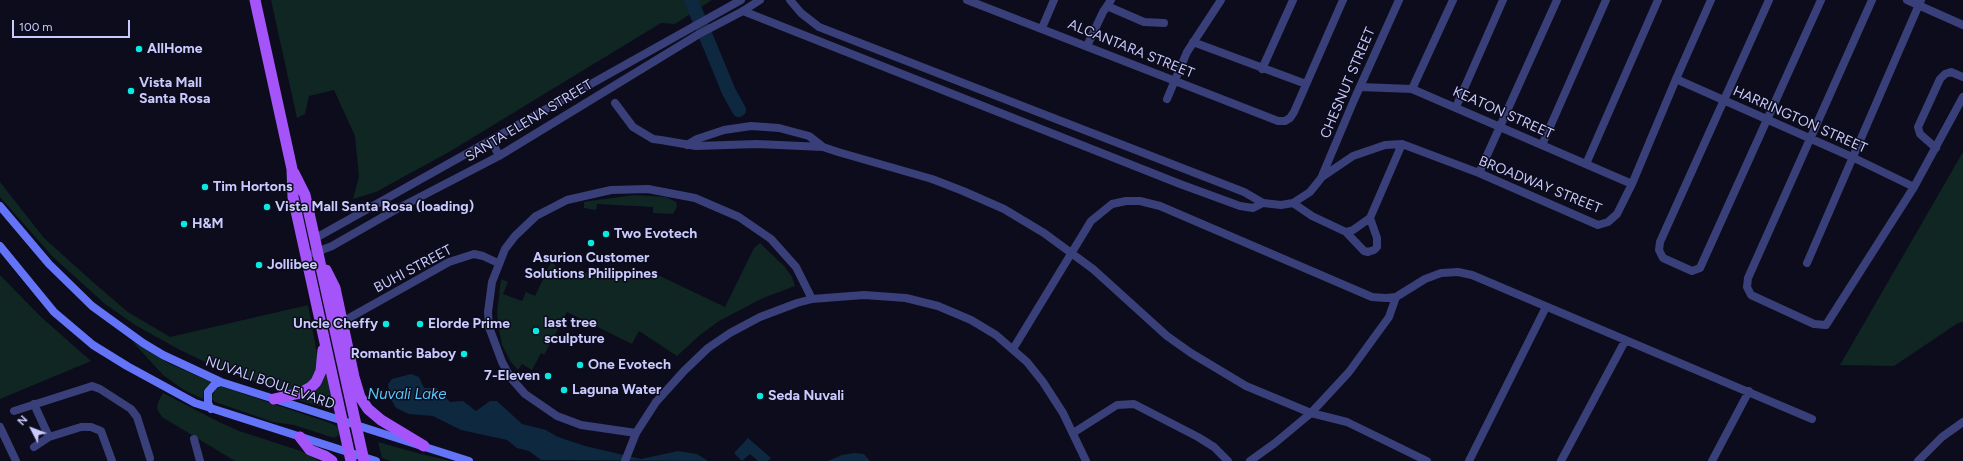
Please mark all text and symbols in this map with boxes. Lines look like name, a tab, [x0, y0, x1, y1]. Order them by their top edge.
scale bar	[14, 12, 132, 38]
street label: ALCANTARA STREET	[1065, 16, 1197, 82]
text: 100 m	[19, 20, 53, 34]
street label: CHESNUT STREET	[1317, 25, 1379, 141]
place label: AllHome	[147, 41, 202, 57]
marker: AllHome	[134, 44, 144, 54]
place label: Vista Mall Santa Rosa	[139, 75, 210, 108]
street label: SANTA ELENA STREET	[462, 76, 596, 166]
street label: KEATON STREET	[1450, 83, 1556, 143]
street label: HARRINGTON STREET	[1730, 83, 1870, 157]
marker: Vista Mall Santa Rosa	[126, 86, 136, 96]
street label: BROADWAY STREET	[1476, 153, 1604, 217]
place label: Tim Hortons	[213, 179, 292, 195]
marker: Tim Hortons	[200, 182, 210, 192]
place label: Vista Mall Santa Rosa (loading)	[275, 199, 474, 215]
marker: Vista Mall Santa Rosa (loading)	[262, 202, 272, 212]
place label: H&M	[192, 216, 224, 232]
marker: H&M	[179, 219, 189, 229]
place label: Two Evotech	[614, 226, 697, 242]
marker: Two Evotech	[601, 229, 611, 239]
marker: Asurion Customer Solutions Philippines	[586, 238, 596, 248]
street label: BUHI STREET	[371, 241, 455, 297]
place label: Asurion Customer Solutions Philippines	[524, 250, 658, 282]
place label: Jollibee	[267, 257, 317, 273]
marker: Jollibee	[254, 260, 264, 270]
place label: last tree sculpture	[544, 315, 605, 348]
place label: Uncle Cheffy	[293, 316, 378, 332]
place label: Elorde Prime	[428, 316, 510, 332]
marker: Uncle Cheffy	[381, 319, 391, 329]
marker: Elorde Prime	[415, 319, 425, 329]
marker: last tree sculpture	[531, 326, 541, 336]
place label: Romantic Baboy	[351, 346, 456, 362]
marker: Romantic Baboy	[459, 349, 469, 359]
street label: NUVALI BOULEVARD	[203, 353, 337, 413]
place label: One Evotech	[588, 357, 671, 373]
marker: One Evotech	[575, 360, 585, 370]
place label: 7-Eleven	[484, 368, 540, 384]
marker: 7-Eleven	[543, 371, 553, 381]
place label: Laguna Water	[572, 382, 661, 398]
marker: Laguna Water	[559, 385, 569, 395]
water label: Nuvali Lake	[368, 386, 446, 404]
place label: Seda Nuvali	[768, 388, 844, 404]
marker: Seda Nuvali	[755, 391, 765, 401]
north arrow	[12, 409, 52, 449]
text: N	[15, 413, 30, 428]

